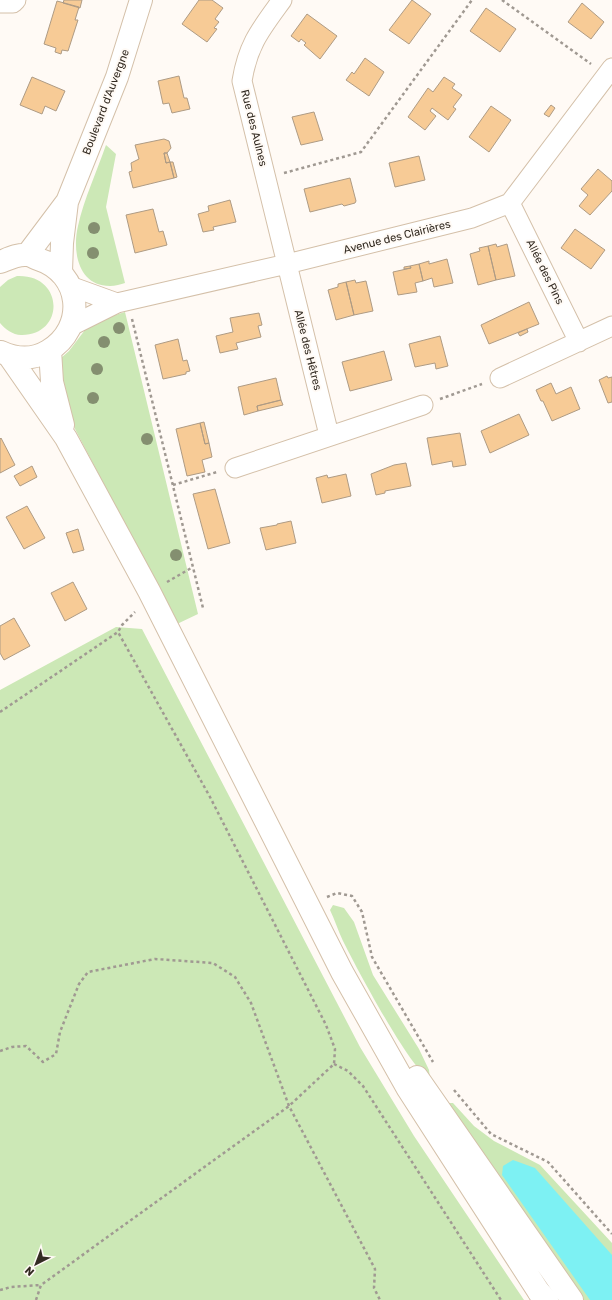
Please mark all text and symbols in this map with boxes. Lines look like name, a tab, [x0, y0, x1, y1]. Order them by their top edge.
street label: Boulevard d'Auvergne	[80, 47, 132, 157]
street label: Rue des Aulnes	[238, 88, 270, 168]
street label: Avenue des Clairières	[342, 217, 452, 257]
street label: Allée des Pins	[524, 237, 567, 307]
street label: Allée des Hêtres	[292, 308, 324, 392]
north arrow	[16, 1244, 56, 1284]
text: N	[22, 1264, 37, 1279]

